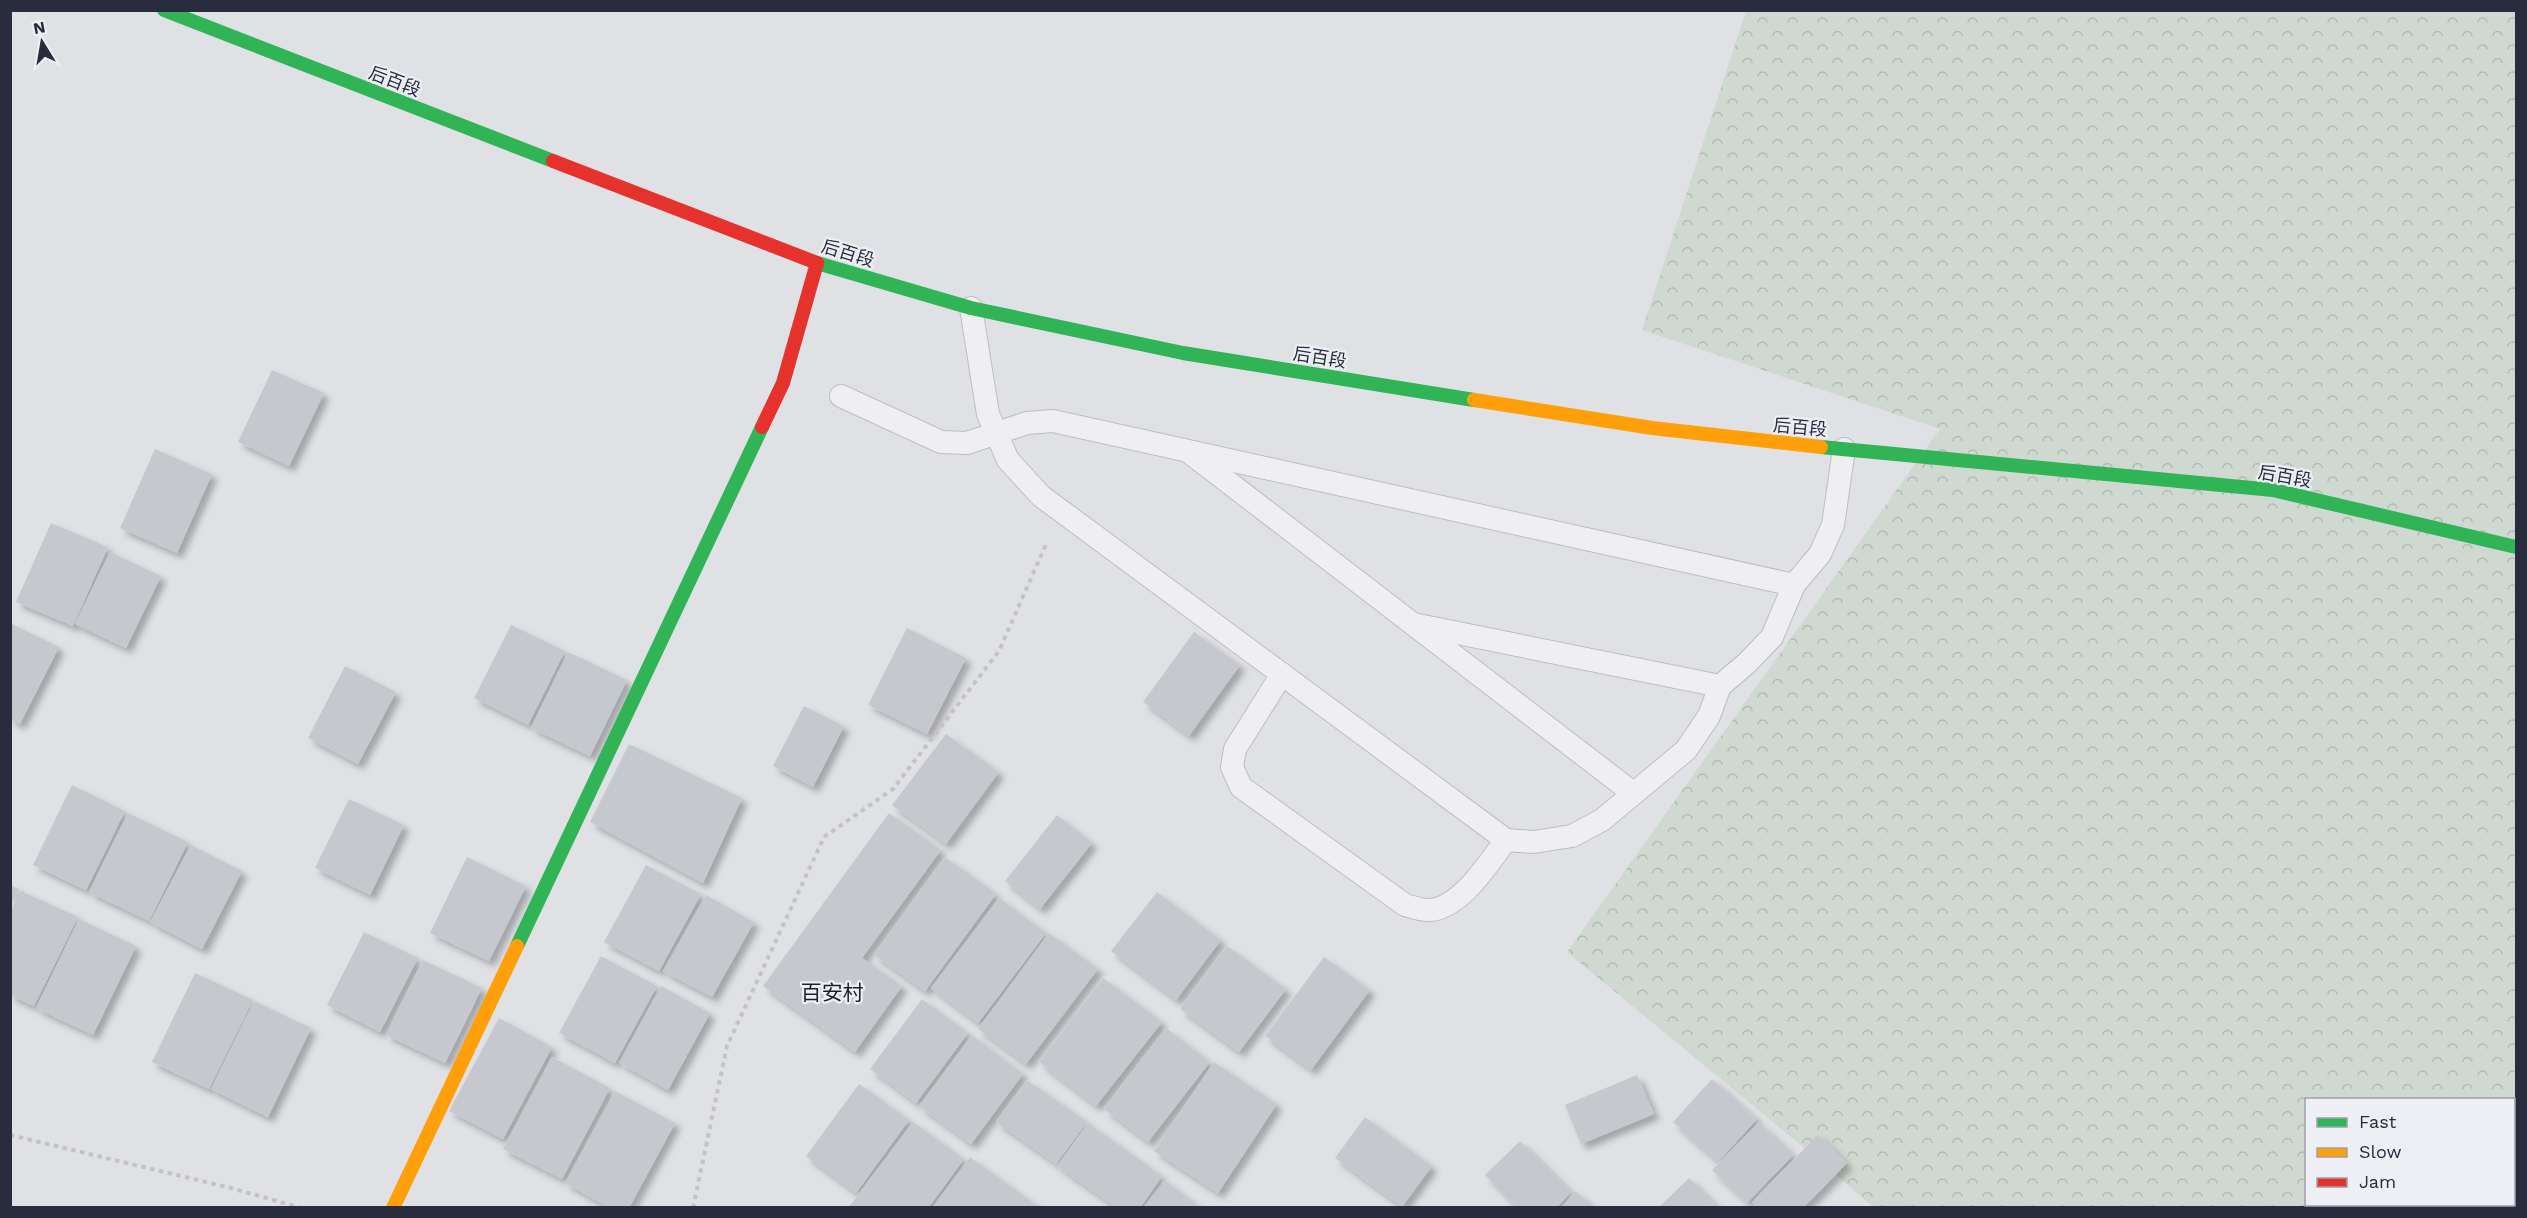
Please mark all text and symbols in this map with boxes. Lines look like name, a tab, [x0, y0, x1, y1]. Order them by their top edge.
north arrow	[12, 12, 72, 72]
text: N	[32, 17, 47, 38]
street label: 后百段	[366, 62, 424, 100]
street label: 后百段	[819, 235, 877, 271]
street label: 后百段	[1292, 342, 1348, 372]
street label: 后百段	[1772, 414, 1828, 440]
street label: 后百段	[2257, 461, 2313, 491]
district label: 百安村	[801, 980, 864, 1005]
legend	[2305, 1098, 2515, 1206]
text: Fast	[2359, 1111, 2397, 1132]
text: Slow	[2359, 1141, 2402, 1162]
text: Jam	[2359, 1171, 2396, 1192]

